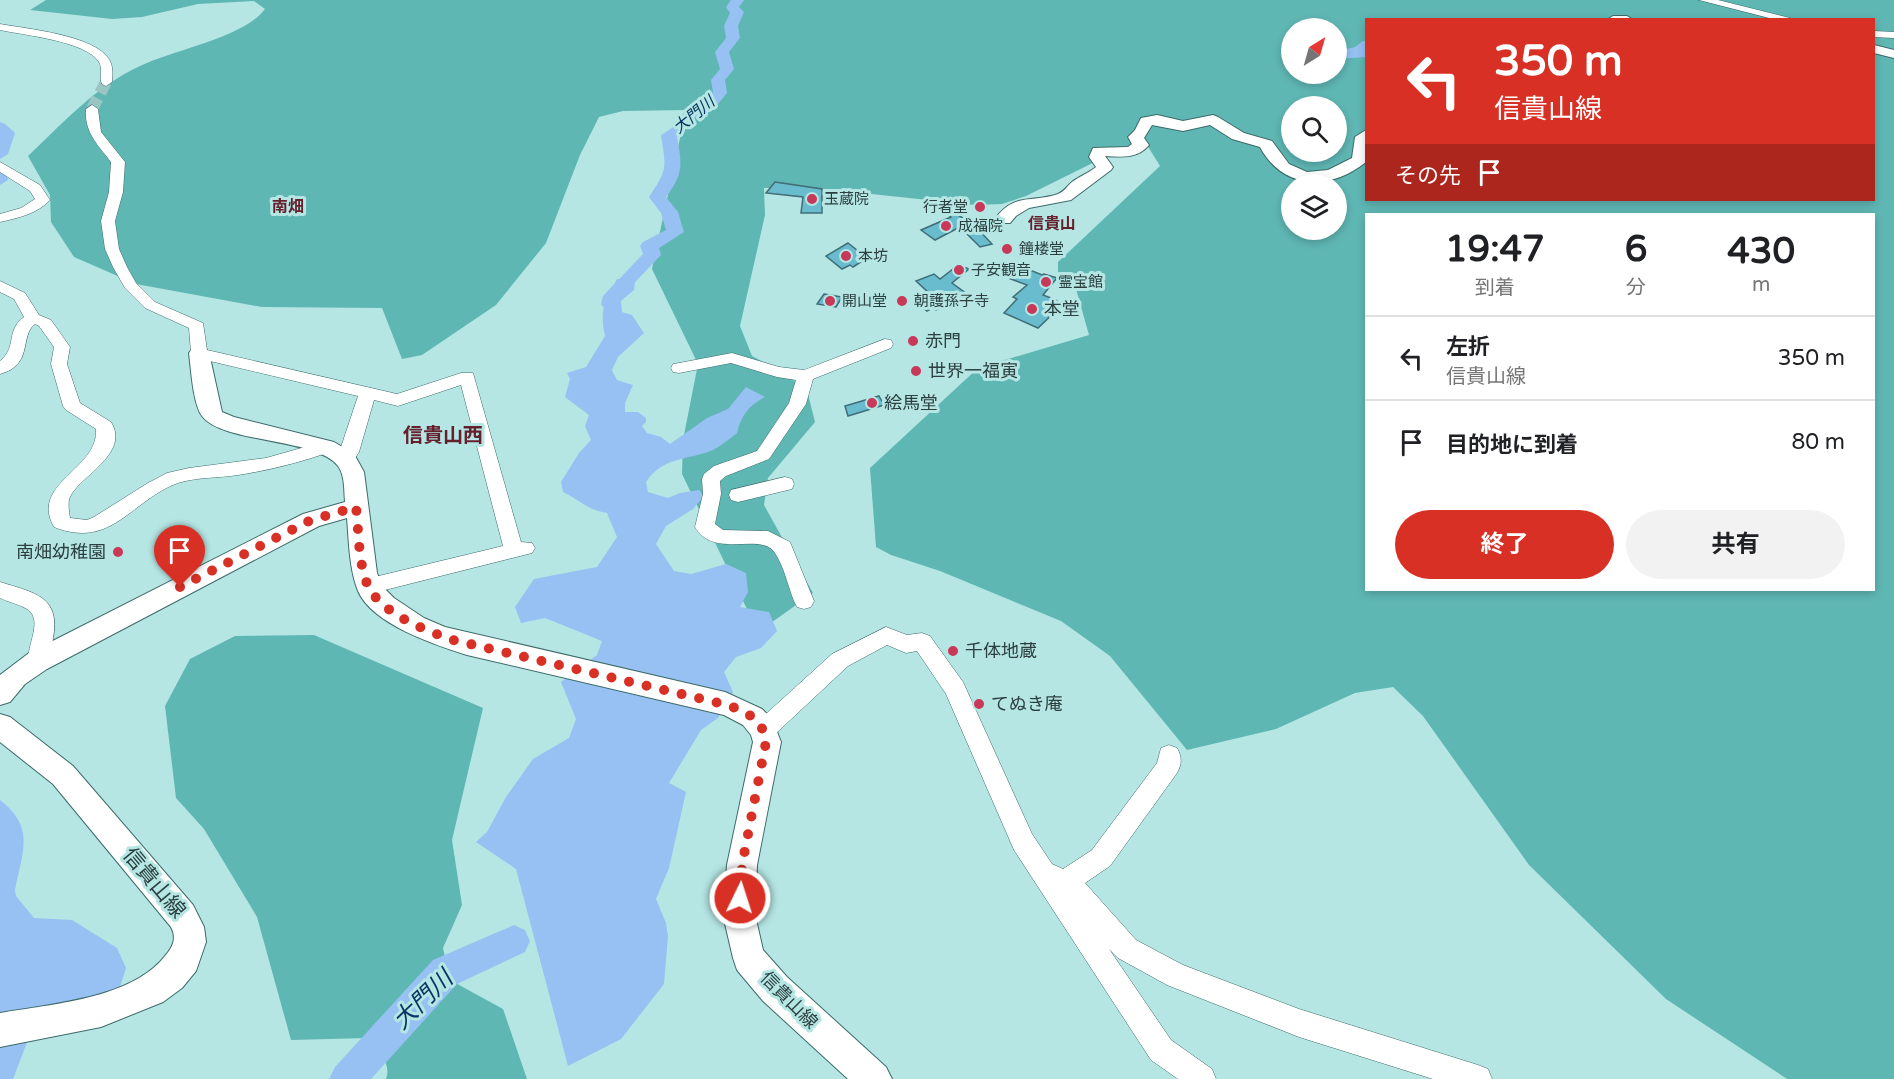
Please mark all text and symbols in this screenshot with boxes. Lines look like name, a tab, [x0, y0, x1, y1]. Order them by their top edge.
north arrow	[1281, 18, 1347, 84]
map controls	[1281, 18, 1347, 240]
text: 350 m	[1494, 36, 1623, 87]
icon: left	[1395, 42, 1473, 120]
water label: 大門川	[669, 91, 720, 138]
text: 信貴山線	[1494, 93, 1602, 126]
button: search	[1281, 96, 1347, 162]
icon: arrive	[1473, 156, 1506, 189]
text: その先	[1395, 163, 1461, 189]
button: layers	[1281, 174, 1347, 240]
place label: 玉蔵院	[824, 190, 869, 208]
marker: 玉蔵院	[805, 192, 819, 206]
district label: 南畑	[272, 197, 304, 217]
place label: 行者堂	[923, 198, 968, 216]
marker: 行者堂	[973, 200, 987, 214]
district label: 信貴山	[1027, 214, 1076, 234]
place label: 成福院	[958, 217, 1003, 235]
marker: 成福院	[939, 219, 953, 233]
text: 19:47	[1445, 228, 1545, 271]
text: 6	[1625, 228, 1647, 271]
text: 430	[1727, 230, 1795, 273]
place label: 鐘楼堂	[1019, 240, 1064, 258]
marker: 鐘楼堂	[1000, 242, 1014, 256]
place label: 本坊	[858, 247, 888, 265]
marker: 本坊	[839, 249, 853, 263]
place label: 子安観音	[971, 261, 1031, 279]
marker: 子安観音	[952, 263, 966, 277]
place label: 霊宝館	[1058, 273, 1103, 291]
text: m	[1752, 273, 1770, 297]
marker: 霊宝館	[1039, 275, 1053, 289]
text: 到着	[1475, 276, 1515, 300]
text: 分	[1626, 276, 1646, 300]
place label: 開山堂	[842, 292, 887, 310]
place label: 朝護孫子寺	[914, 292, 989, 310]
marker: 開山堂	[823, 294, 837, 308]
marker: 朝護孫子寺	[895, 294, 909, 308]
place label: 本堂	[1044, 298, 1080, 320]
marker: 本堂	[1025, 302, 1039, 316]
place label: 赤門	[925, 330, 961, 352]
marker: 赤門	[906, 334, 920, 348]
text: 左折	[1446, 334, 1490, 360]
icon: left	[1395, 342, 1428, 375]
text: 350 m	[1778, 345, 1845, 371]
place label: 世界一福寅	[928, 360, 1018, 382]
marker: 世界一福寅	[909, 364, 923, 378]
text: 信貴山線	[1446, 365, 1526, 389]
place label: 絵馬堂	[884, 392, 938, 414]
marker: 絵馬堂	[865, 396, 879, 410]
district label: 信貴山西	[403, 424, 483, 448]
icon: arrive	[1395, 426, 1428, 459]
text: 80 m	[1791, 429, 1845, 455]
text: 目的地に到着	[1446, 432, 1578, 458]
button: 終了	[1395, 510, 1614, 579]
button: 共有	[1626, 510, 1845, 579]
pin	[154, 525, 205, 587]
icon: arrive	[163, 534, 196, 567]
place label: 南畑幼稚園	[16, 541, 106, 563]
marker: 南畑幼稚園	[111, 545, 125, 559]
place label: 千体地蔵	[965, 640, 1037, 662]
marker: 千体地蔵	[946, 644, 960, 658]
place label: てぬき庵	[991, 693, 1063, 715]
marker: てぬき庵	[972, 697, 986, 711]
street label: 信貴山線	[117, 843, 191, 923]
position arrow	[708, 866, 772, 930]
water label: 大門川	[387, 962, 461, 1035]
street label: 信貴山線	[756, 967, 822, 1033]

